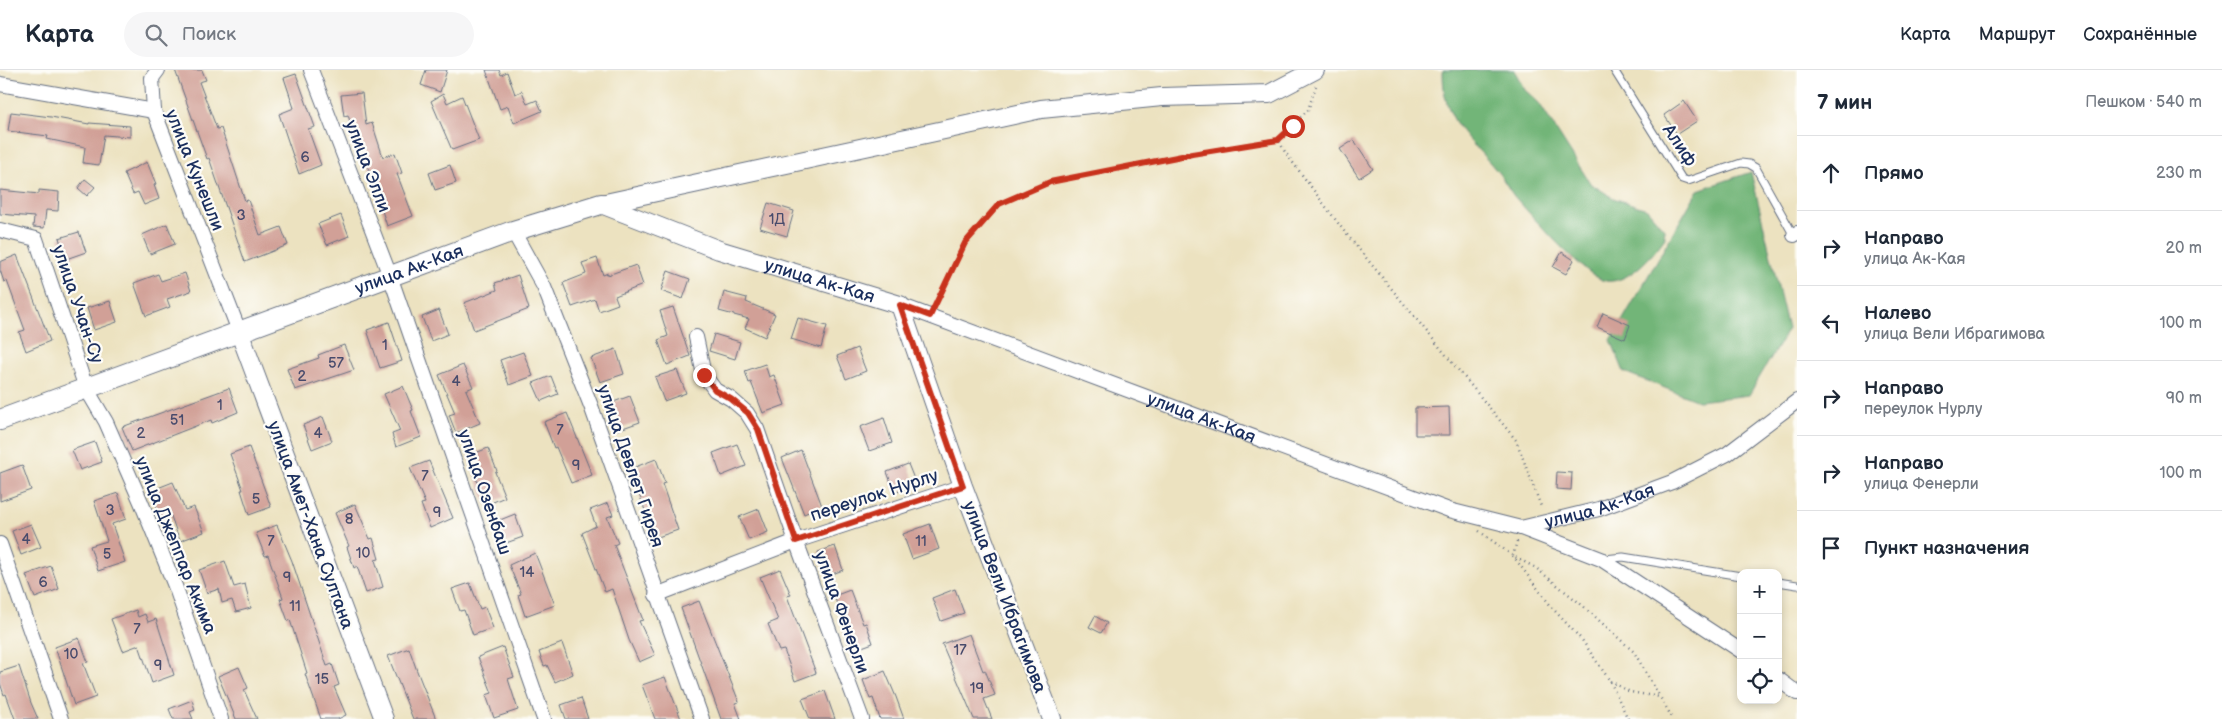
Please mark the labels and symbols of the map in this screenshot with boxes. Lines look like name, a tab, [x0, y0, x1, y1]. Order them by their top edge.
street label: улица Кунешли	[161, 106, 228, 234]
route start	[1282, 115, 1305, 138]
street label: улица Элли	[340, 117, 395, 215]
street label: Алиф	[1657, 119, 1701, 170]
house number: 6	[300, 148, 310, 167]
house number: 3	[236, 206, 246, 225]
house number: 1Д	[769, 210, 786, 229]
street label: улица Ак-Кая	[352, 240, 466, 299]
street label: улица Учан-Су	[47, 242, 108, 367]
street label: улица Ак-Кая	[762, 254, 877, 308]
house number: 1	[382, 336, 388, 355]
house number: 57	[328, 354, 345, 373]
route end	[693, 364, 716, 387]
house number: 2	[298, 367, 307, 386]
house number: 4	[451, 372, 461, 391]
street label: улица Девлет Гирея	[593, 382, 668, 550]
street label: улица Ак-Кая	[1144, 388, 1259, 448]
house number: 1	[217, 396, 223, 415]
house number: 51	[170, 411, 184, 430]
street label: улица Амет-Хана Султана	[263, 418, 358, 632]
house number: 7	[556, 421, 564, 440]
house number: 2	[137, 424, 146, 443]
house number: 4	[313, 424, 323, 443]
street label: улица Озенбаш	[453, 427, 516, 557]
street label: улица Джеппар Акима	[130, 453, 221, 637]
house number: 9	[572, 456, 580, 475]
street label: переулок Нурлу	[808, 465, 941, 526]
house number: 7	[421, 467, 429, 486]
street label: улица Ак-Кая	[1543, 479, 1658, 533]
house number: 5	[252, 490, 260, 509]
street label: улица Вели Ибрагимова	[958, 498, 1051, 696]
house number: 3	[105, 501, 115, 520]
house number: 9	[433, 503, 441, 522]
house number: 8	[345, 510, 354, 529]
house number: 4	[21, 530, 31, 549]
house number: 7	[267, 532, 275, 551]
house number: 11	[915, 532, 927, 551]
house number: 10	[356, 544, 370, 563]
house number: 5	[103, 545, 111, 564]
street label: улица Фенерли	[810, 548, 873, 676]
house number: 14	[520, 563, 534, 582]
house number: 9	[283, 568, 291, 587]
house number: 6	[38, 573, 48, 592]
house number: 11	[289, 597, 301, 616]
house number: 7	[133, 620, 141, 639]
house number: 17	[953, 641, 967, 660]
house number: 10	[64, 645, 78, 664]
house number: 9	[154, 656, 162, 675]
house number: 15	[315, 670, 329, 689]
house number: 19	[970, 679, 984, 698]

